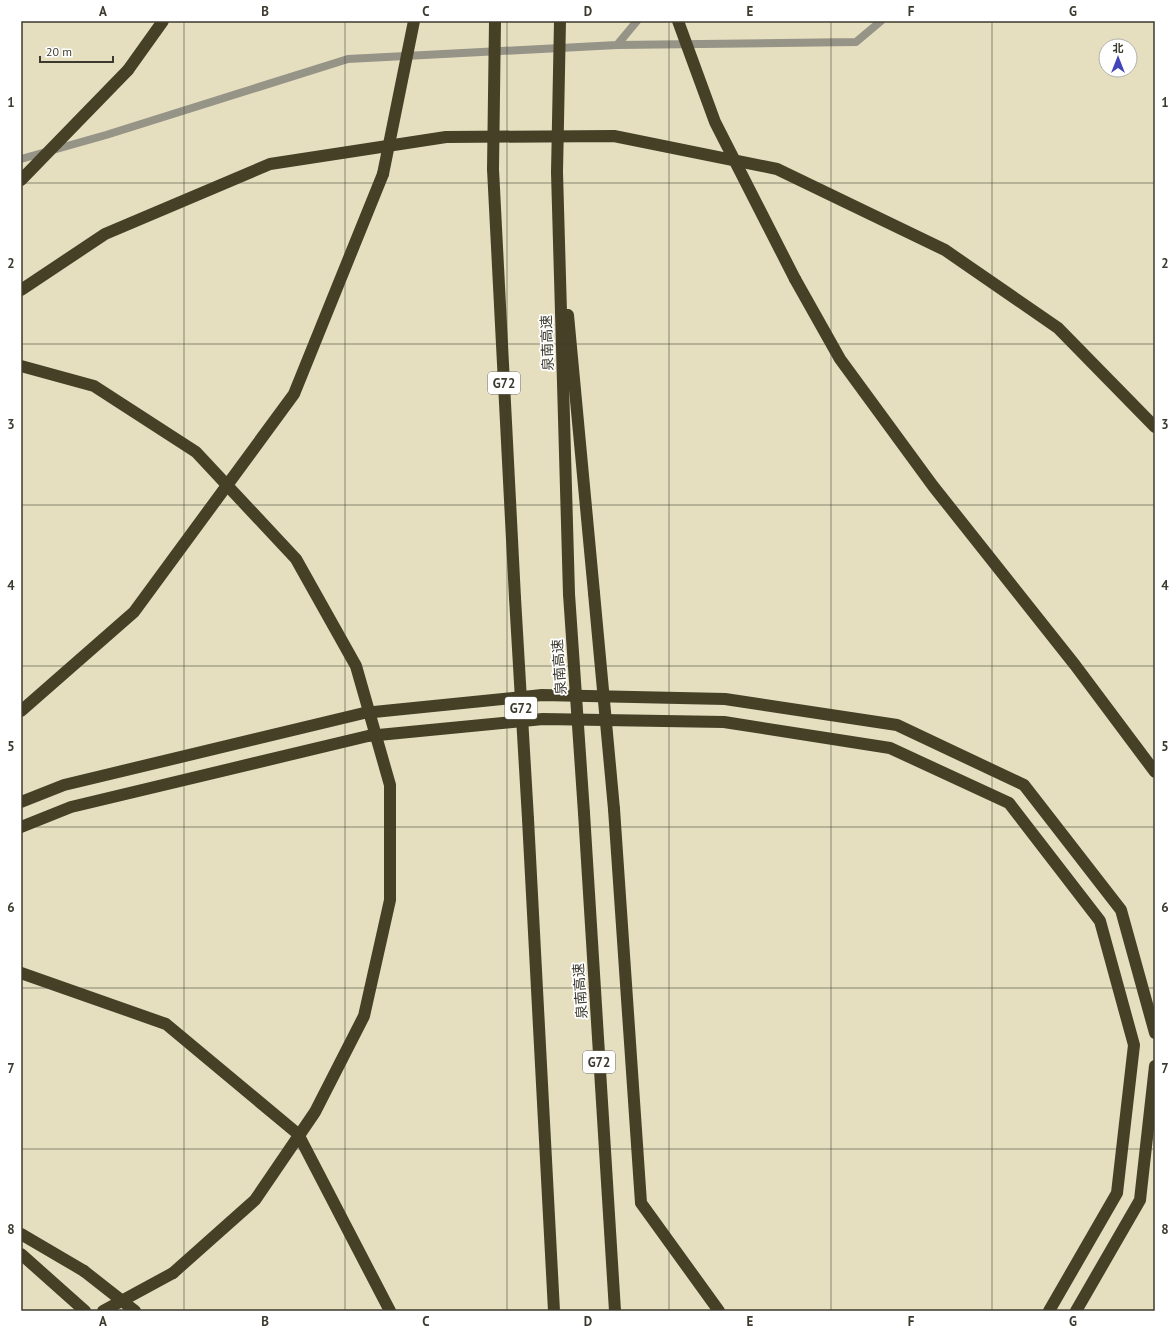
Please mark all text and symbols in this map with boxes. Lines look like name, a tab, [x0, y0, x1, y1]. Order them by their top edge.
text: A	[99, 3, 107, 20]
text: B	[261, 3, 269, 20]
text: C	[422, 3, 430, 20]
text: D	[584, 3, 592, 20]
text: E	[747, 3, 754, 20]
text: F	[908, 3, 915, 20]
text: G	[1069, 3, 1077, 20]
scale bar	[40, 38, 113, 64]
north arrow	[1098, 38, 1138, 78]
text: 北	[1113, 41, 1124, 55]
text: 20 m	[46, 44, 72, 59]
text: 1	[7, 94, 15, 111]
text: 1	[1161, 94, 1169, 111]
text: 2	[7, 255, 15, 272]
text: 2	[1161, 255, 1169, 272]
street label: 泉南高速	[537, 315, 557, 371]
road number: G72	[488, 372, 520, 394]
text: 3	[7, 416, 15, 433]
text: 3	[1161, 416, 1169, 433]
text: 4	[7, 577, 15, 594]
text: 4	[1161, 577, 1169, 594]
street label: 泉南高速	[548, 638, 570, 696]
road number: G72	[505, 697, 537, 719]
text: 5	[7, 738, 15, 755]
text: 5	[1161, 738, 1169, 755]
text: 6	[7, 899, 15, 916]
text: 6	[1161, 899, 1169, 916]
street label: 泉南高速	[569, 962, 591, 1020]
road number: G72	[583, 1051, 615, 1073]
text: 7	[7, 1060, 15, 1077]
text: 7	[1161, 1060, 1169, 1077]
text: 8	[7, 1221, 15, 1238]
text: 8	[1161, 1221, 1169, 1238]
text: A	[99, 1313, 107, 1330]
text: B	[261, 1313, 269, 1330]
text: C	[422, 1313, 430, 1330]
text: D	[584, 1313, 592, 1330]
text: E	[747, 1313, 754, 1330]
text: F	[908, 1313, 915, 1330]
text: G	[1069, 1313, 1077, 1330]

